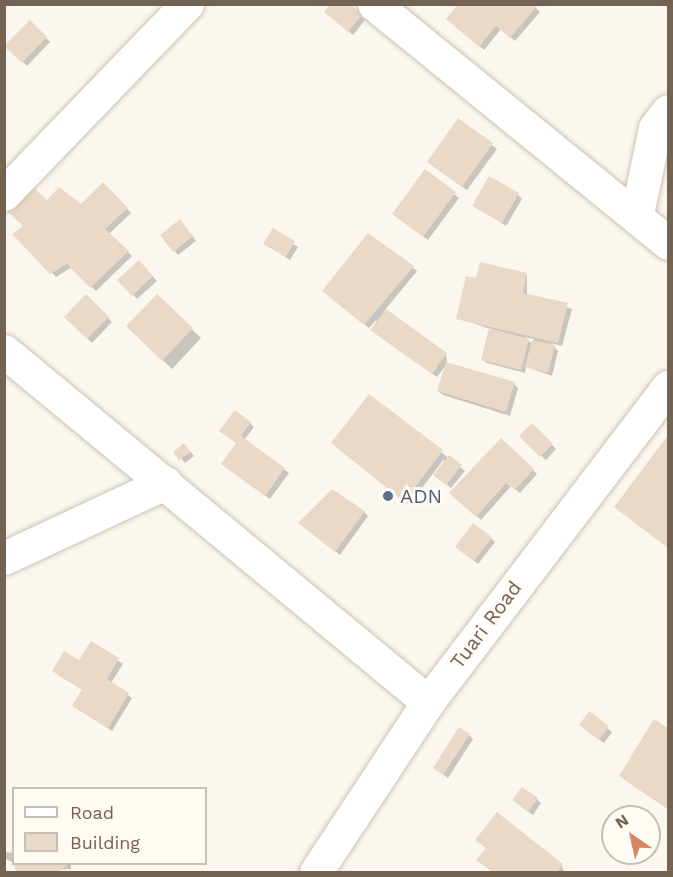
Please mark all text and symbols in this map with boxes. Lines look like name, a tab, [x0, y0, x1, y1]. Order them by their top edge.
place label: ADN	[400, 484, 442, 508]
marker: ADN	[381, 489, 395, 503]
street label: Tuari Road	[445, 576, 527, 674]
legend	[12, 787, 207, 865]
text: Road	[70, 802, 114, 823]
north arrow	[601, 805, 661, 865]
text: N	[612, 810, 632, 833]
text: Building	[70, 832, 140, 853]

